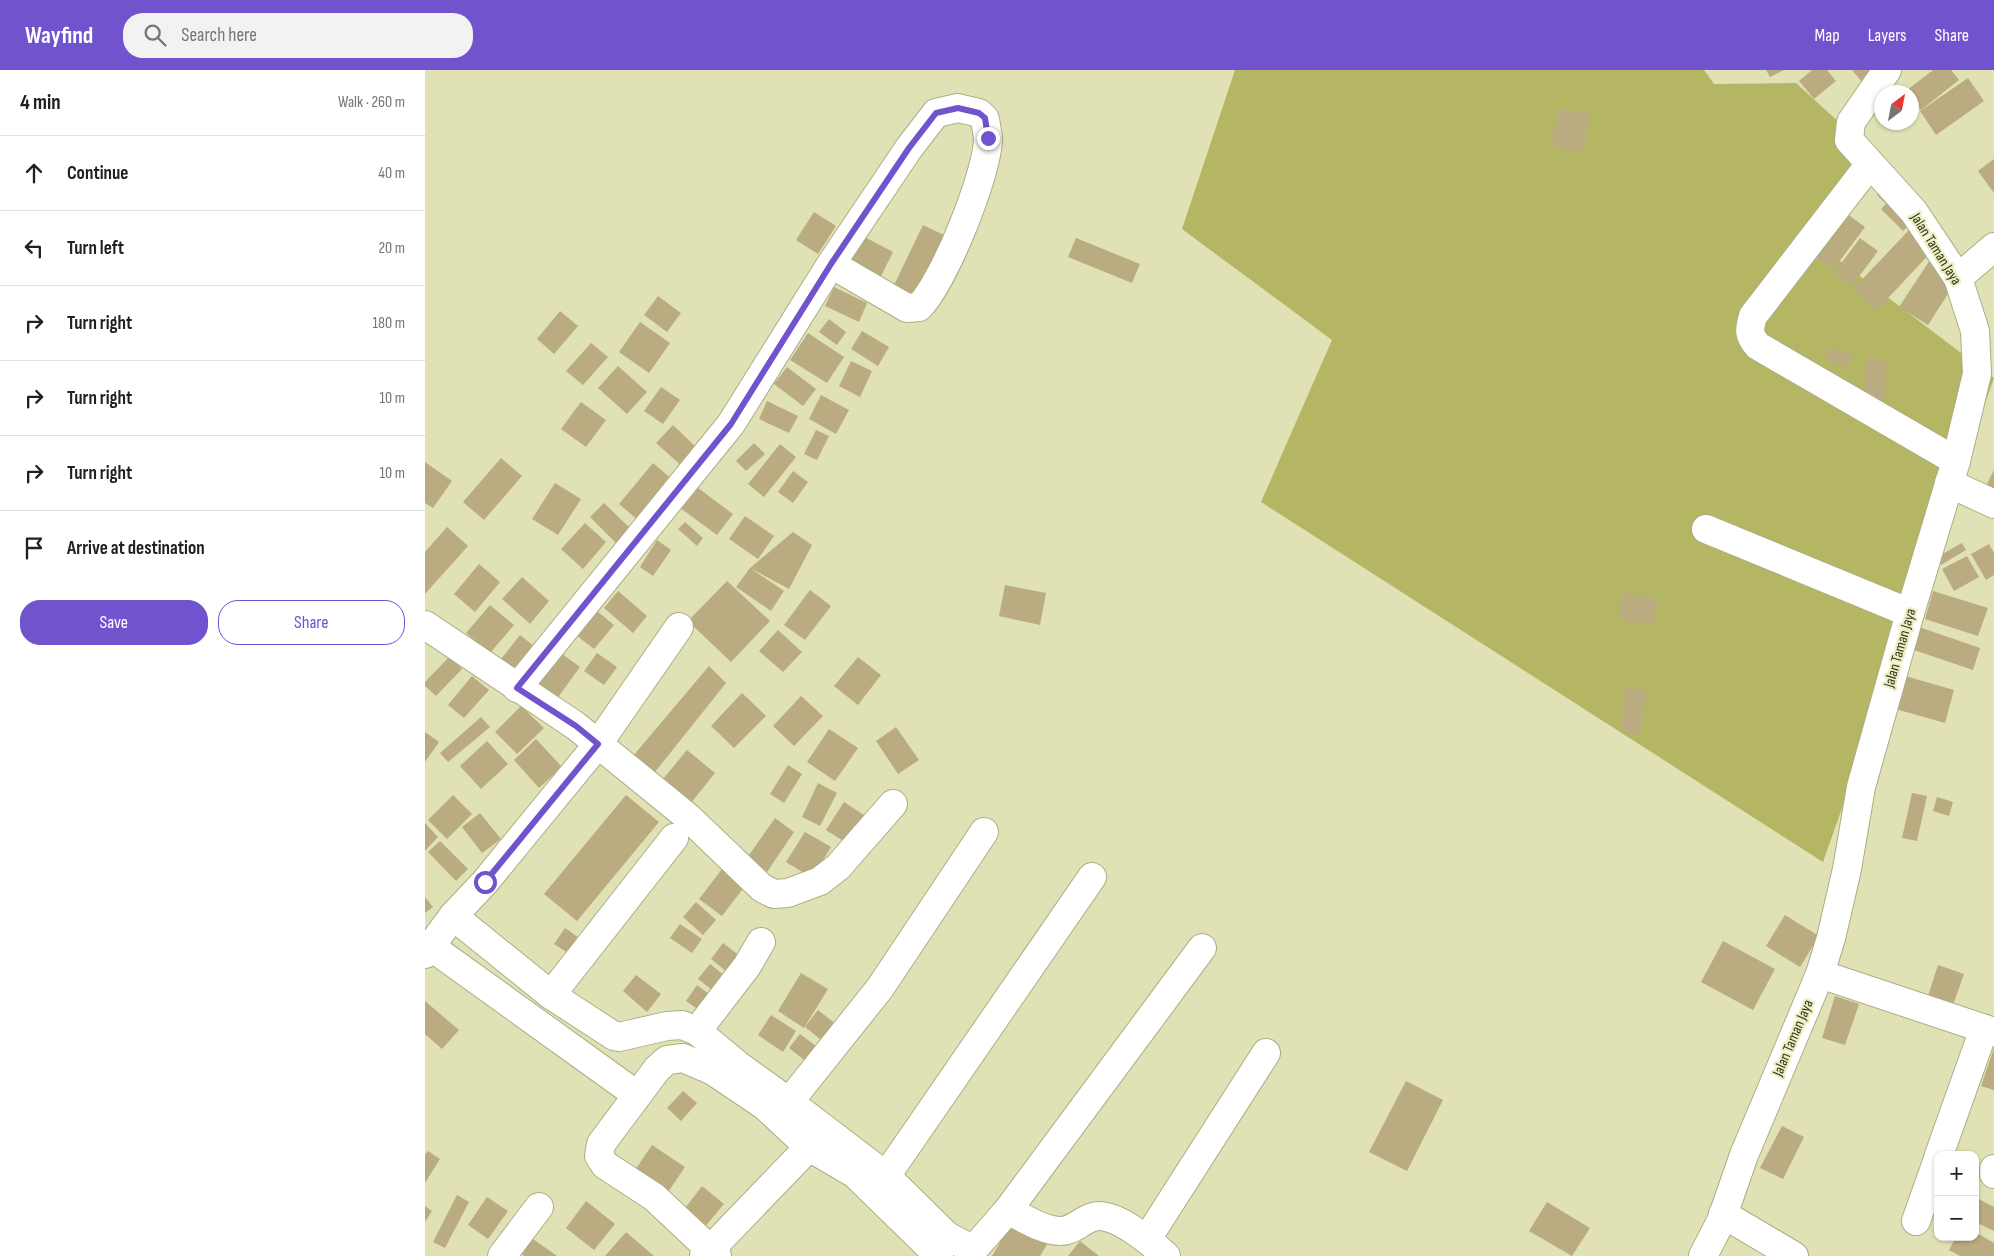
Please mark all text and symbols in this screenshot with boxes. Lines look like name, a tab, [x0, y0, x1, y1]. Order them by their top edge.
search box	[123, 13, 473, 58]
text: Wayfind	[25, 21, 93, 50]
icon: search	[141, 21, 169, 49]
text: Search here	[181, 24, 257, 47]
text: Map	[1815, 25, 1840, 46]
text: Layers	[1868, 25, 1907, 46]
text: Share	[1935, 25, 1969, 46]
north arrow	[1874, 85, 1919, 130]
text: 4 min	[20, 90, 61, 115]
text: Walk · 260 m	[338, 93, 405, 112]
route end	[977, 127, 1000, 150]
icon: ahead	[20, 159, 48, 187]
text: Continue	[67, 162, 128, 185]
text: 40 m	[378, 164, 405, 183]
street label: Jalan Taman Jaya	[1906, 209, 1966, 289]
icon: left	[20, 234, 48, 262]
text: Turn left	[67, 237, 124, 260]
text: 20 m	[378, 239, 405, 258]
icon: right	[20, 309, 48, 337]
text: Turn right	[67, 312, 132, 335]
text: 180 m	[372, 314, 405, 333]
icon: right	[20, 384, 48, 412]
text: Turn right	[67, 387, 132, 410]
text: 10 m	[379, 389, 405, 408]
icon: right	[20, 459, 48, 487]
text: Turn right	[67, 462, 132, 485]
text: 10 m	[379, 464, 405, 483]
icon: arrive	[20, 534, 48, 562]
text: Arrive at destination	[67, 537, 205, 560]
button: Save	[20, 600, 208, 645]
button: Share	[218, 600, 405, 645]
street label: Jalan Taman Jaya	[1879, 606, 1920, 691]
route start	[474, 871, 497, 894]
street label: Jalan Taman Jaya	[1768, 997, 1818, 1080]
map controls	[1934, 1151, 1979, 1241]
button: +	[1934, 1151, 1979, 1196]
button: −	[1934, 1196, 1979, 1241]

